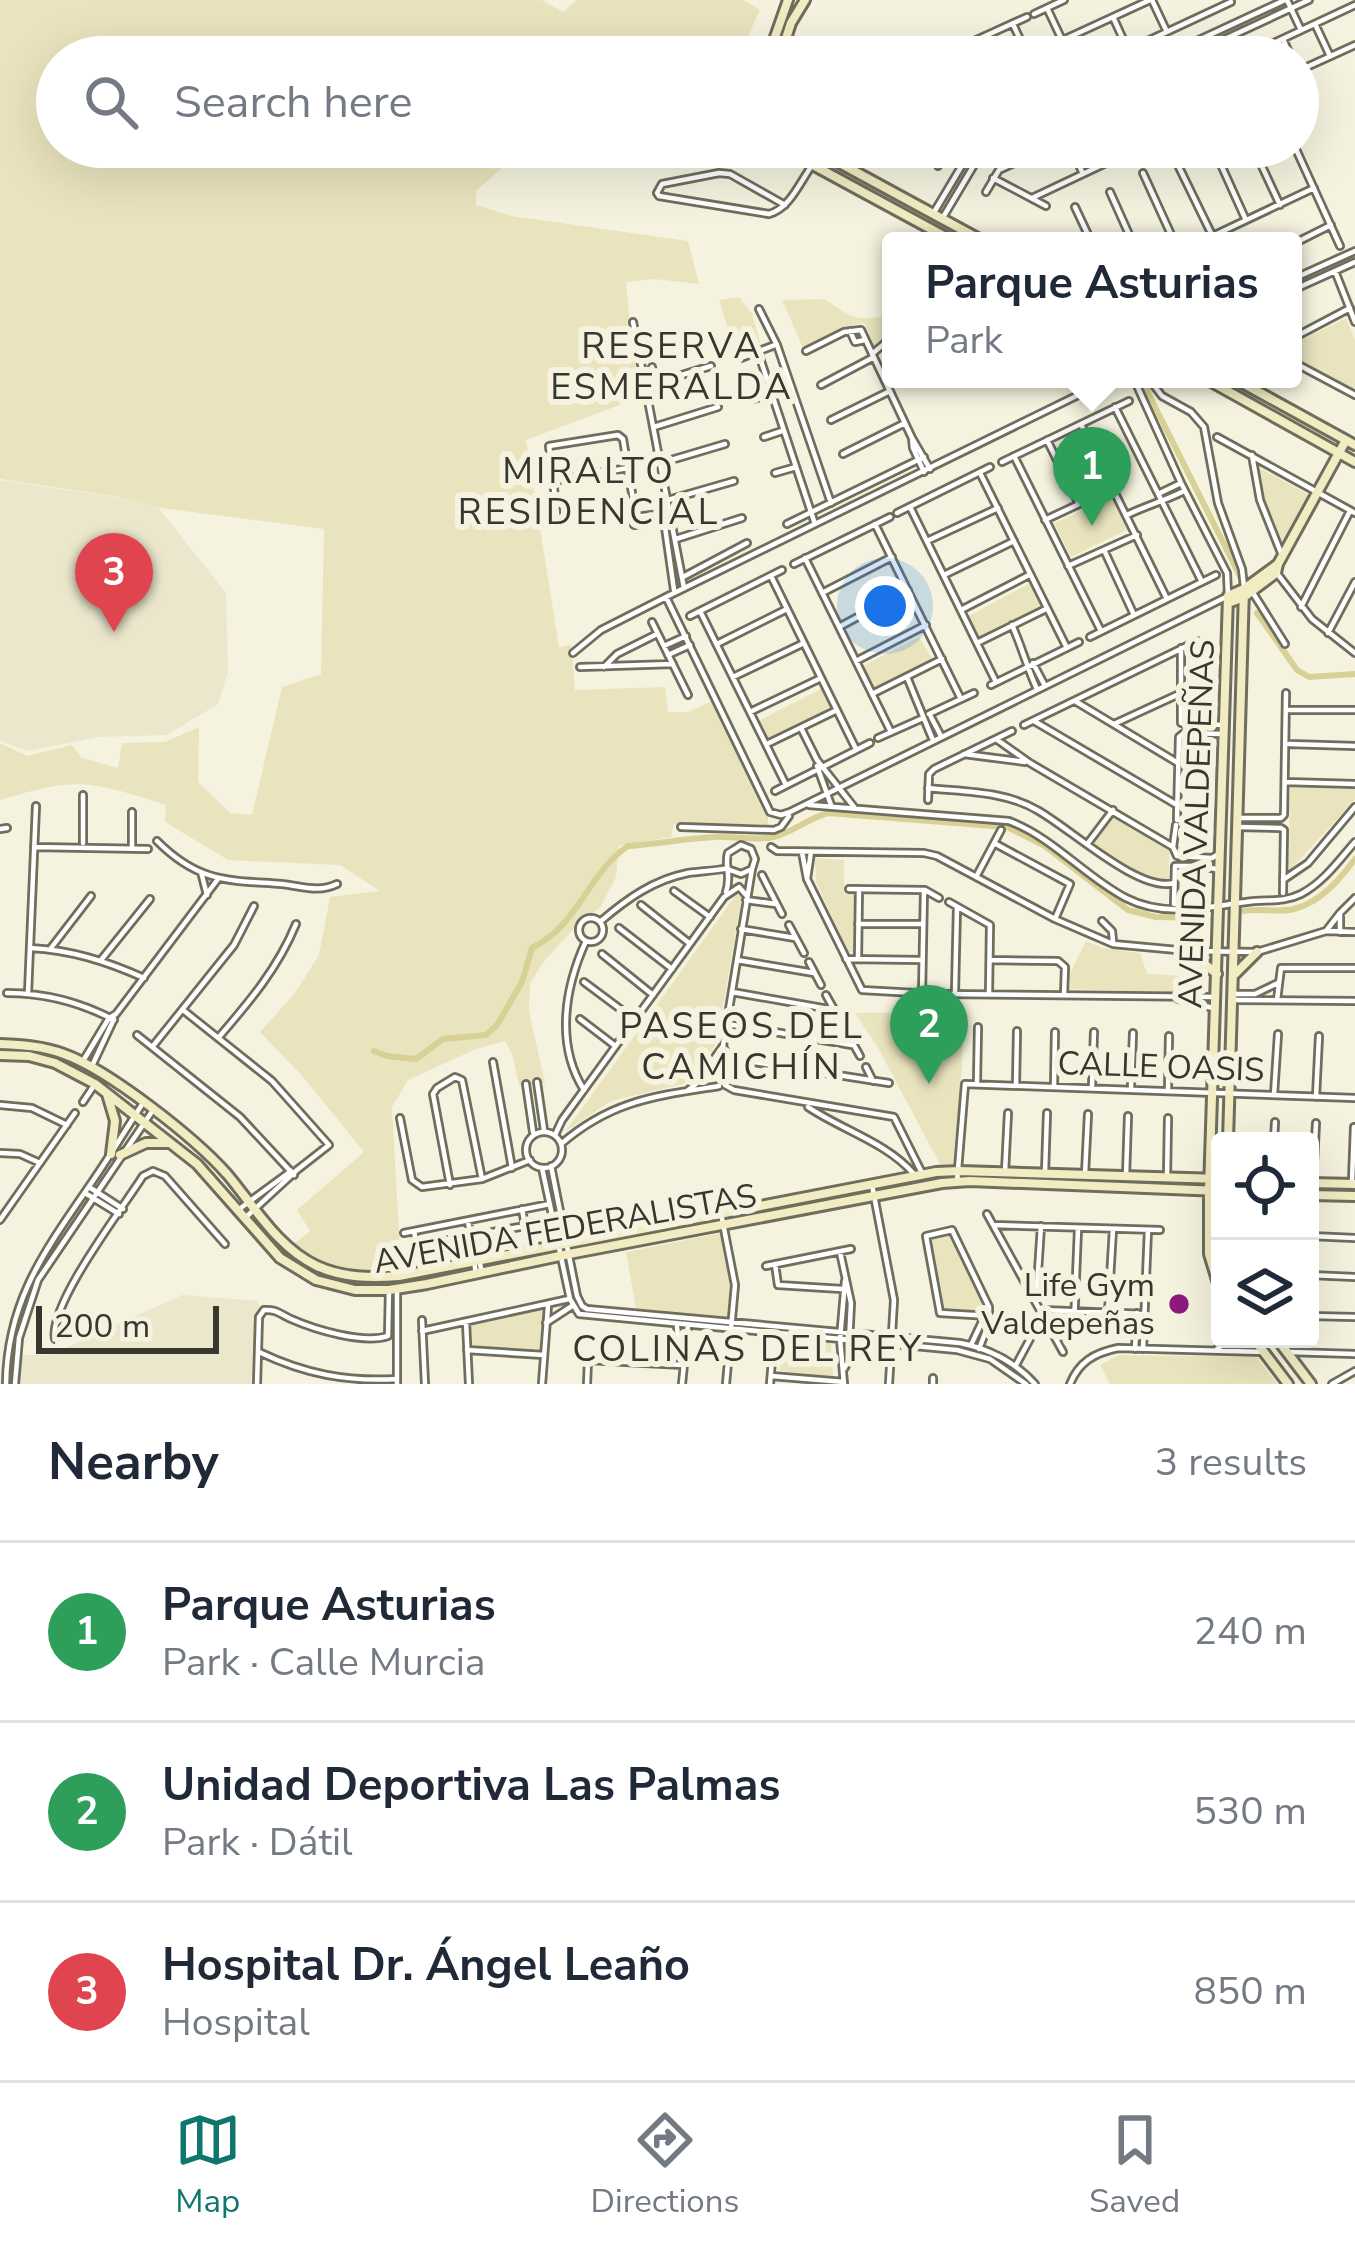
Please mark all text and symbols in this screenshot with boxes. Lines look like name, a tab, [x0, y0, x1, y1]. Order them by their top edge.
search box	[36, 36, 1319, 168]
icon: search	[78, 69, 144, 135]
text: Search here	[174, 72, 413, 133]
popup	[882, 232, 1302, 388]
text: Parque Asturias	[925, 253, 1259, 314]
text: Park	[925, 314, 1003, 367]
district label: RESERVA ESMERALDA	[550, 322, 794, 412]
pin: 1	[1053, 427, 1131, 526]
district label: MIRALTO RESIDENCIAL	[458, 447, 720, 537]
pin: 3	[75, 533, 153, 632]
your location	[855, 576, 915, 636]
street label: AVENIDA VALDEPEÑAS	[1168, 639, 1226, 1009]
pin: 2	[890, 985, 968, 1084]
district label: PASEOS DEL CAMICHÍN	[619, 1002, 865, 1092]
street label: CALLE OASIS	[1057, 1041, 1265, 1093]
map controls	[1211, 1132, 1319, 1348]
button: locate	[1211, 1132, 1319, 1240]
street label: AVENIDA FEDERALISTAS	[370, 1173, 760, 1285]
button: layers	[1211, 1240, 1319, 1348]
place label: Life Gym Valdepeñas	[980, 1263, 1155, 1346]
marker: Life Gym Valdepeñas	[1166, 1291, 1192, 1317]
scale bar	[36, 1300, 219, 1353]
text: 200 m	[54, 1304, 150, 1349]
district label: COLINAS DEL REY	[572, 1325, 924, 1374]
text: Nearby	[48, 1427, 219, 1497]
text: 3 results	[1155, 1436, 1307, 1489]
text: Parque Asturias	[162, 1575, 496, 1636]
text: 1	[75, 1605, 99, 1658]
text: 240 m	[1193, 1605, 1307, 1658]
text: Park · Calle Murcia	[162, 1636, 485, 1689]
text: Unidad Deportiva Las Palmas	[162, 1755, 780, 1816]
text: 2	[75, 1785, 99, 1838]
text: 530 m	[1193, 1785, 1307, 1838]
text: Park · Dátil	[162, 1816, 353, 1869]
text: Hospital Dr. Ángel Leaño	[162, 1935, 690, 1996]
text: 3	[75, 1965, 99, 2018]
text: 850 m	[1193, 1965, 1307, 2018]
text: Hospital	[162, 1996, 310, 2049]
tab: Map	[175, 2107, 241, 2224]
tab: Directions	[591, 2107, 739, 2224]
tab: Saved	[1089, 2107, 1180, 2224]

